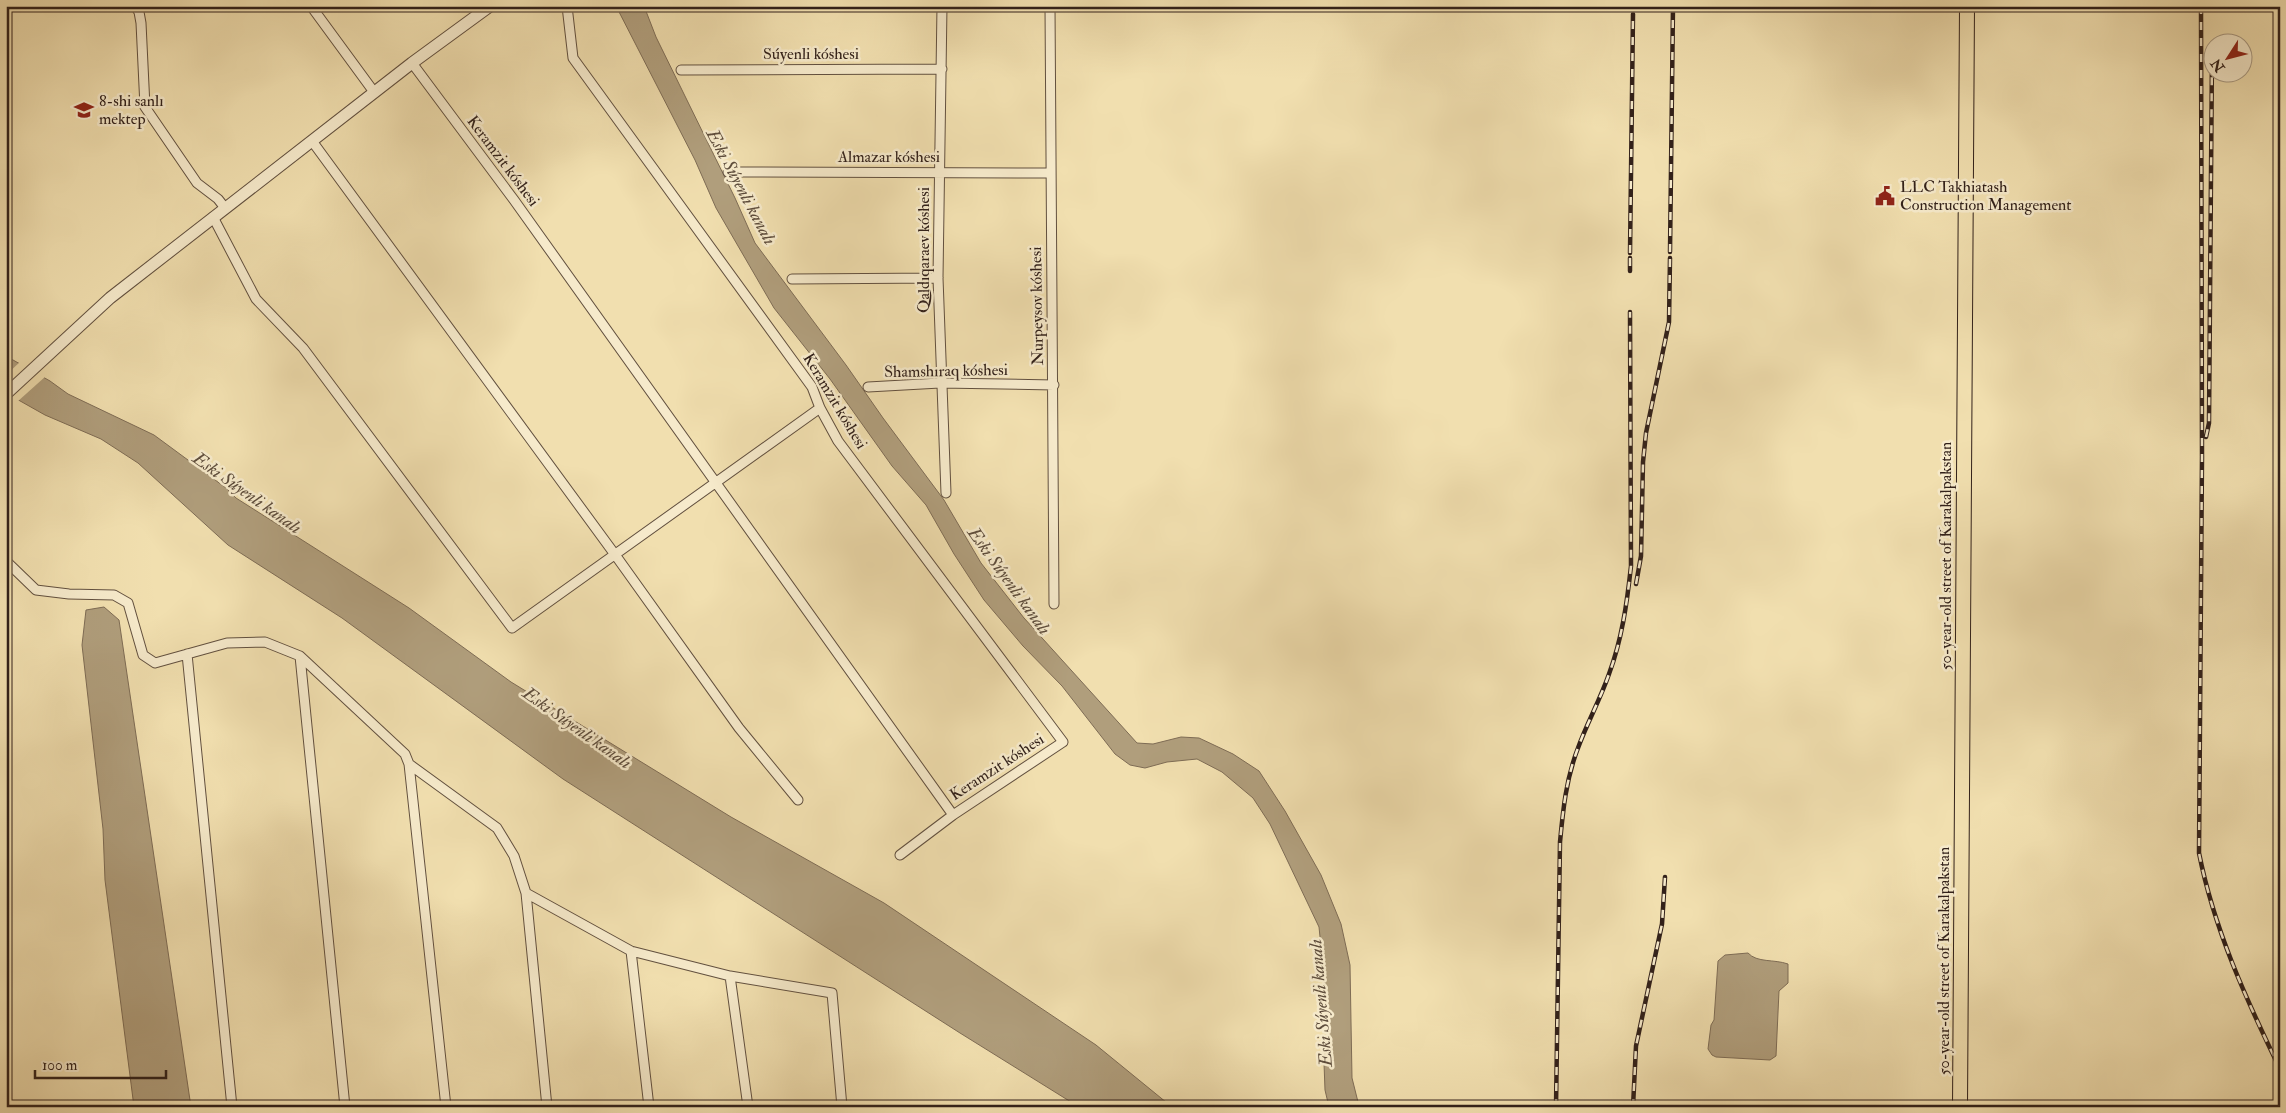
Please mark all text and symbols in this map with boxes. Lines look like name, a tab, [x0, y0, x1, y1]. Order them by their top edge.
north arrow	[2204, 32, 2254, 82]
street label: Súyenli kóshesi	[763, 44, 859, 64]
text: N	[2207, 55, 2229, 76]
place label: 8-shi sanlı mektep	[99, 91, 163, 130]
school or university icon: 8-shi sanlı mektep	[73, 99, 95, 121]
street label: Keramzit kóshesi	[462, 112, 544, 210]
water label: Eski Súyenli kanalı	[700, 124, 781, 249]
street label: Almazar kóshesi	[837, 147, 940, 167]
place label: LLC Takhiatash Construction Management	[1900, 177, 2071, 215]
public building icon: LLC Takhiatash Construction Management	[1874, 185, 1896, 207]
street label: Qaldıqaraev kóshesi	[914, 187, 934, 313]
street label: Nurpeysov kóshesi	[1026, 246, 1049, 365]
street label: Keramzit kóshesi	[799, 349, 871, 453]
street label: Shamshıraq kóshesi	[884, 360, 1008, 382]
street label: 50-year-old street of Karakalpakstan	[1936, 442, 1957, 670]
water label: Eski Súyenli kanalı	[187, 446, 306, 539]
water label: Eski Súyenli kanalı	[961, 522, 1056, 640]
water label: Eski Súyenli kanalı	[517, 681, 636, 774]
street label: Keramzit kóshesi	[946, 729, 1048, 805]
street label: 50-year-old street of Karakalpakstan	[1934, 847, 1955, 1075]
water label: Eski Súyenli kanalı	[1304, 938, 1338, 1069]
scale bar	[35, 1048, 166, 1080]
text: 100 m	[42, 1056, 78, 1075]

